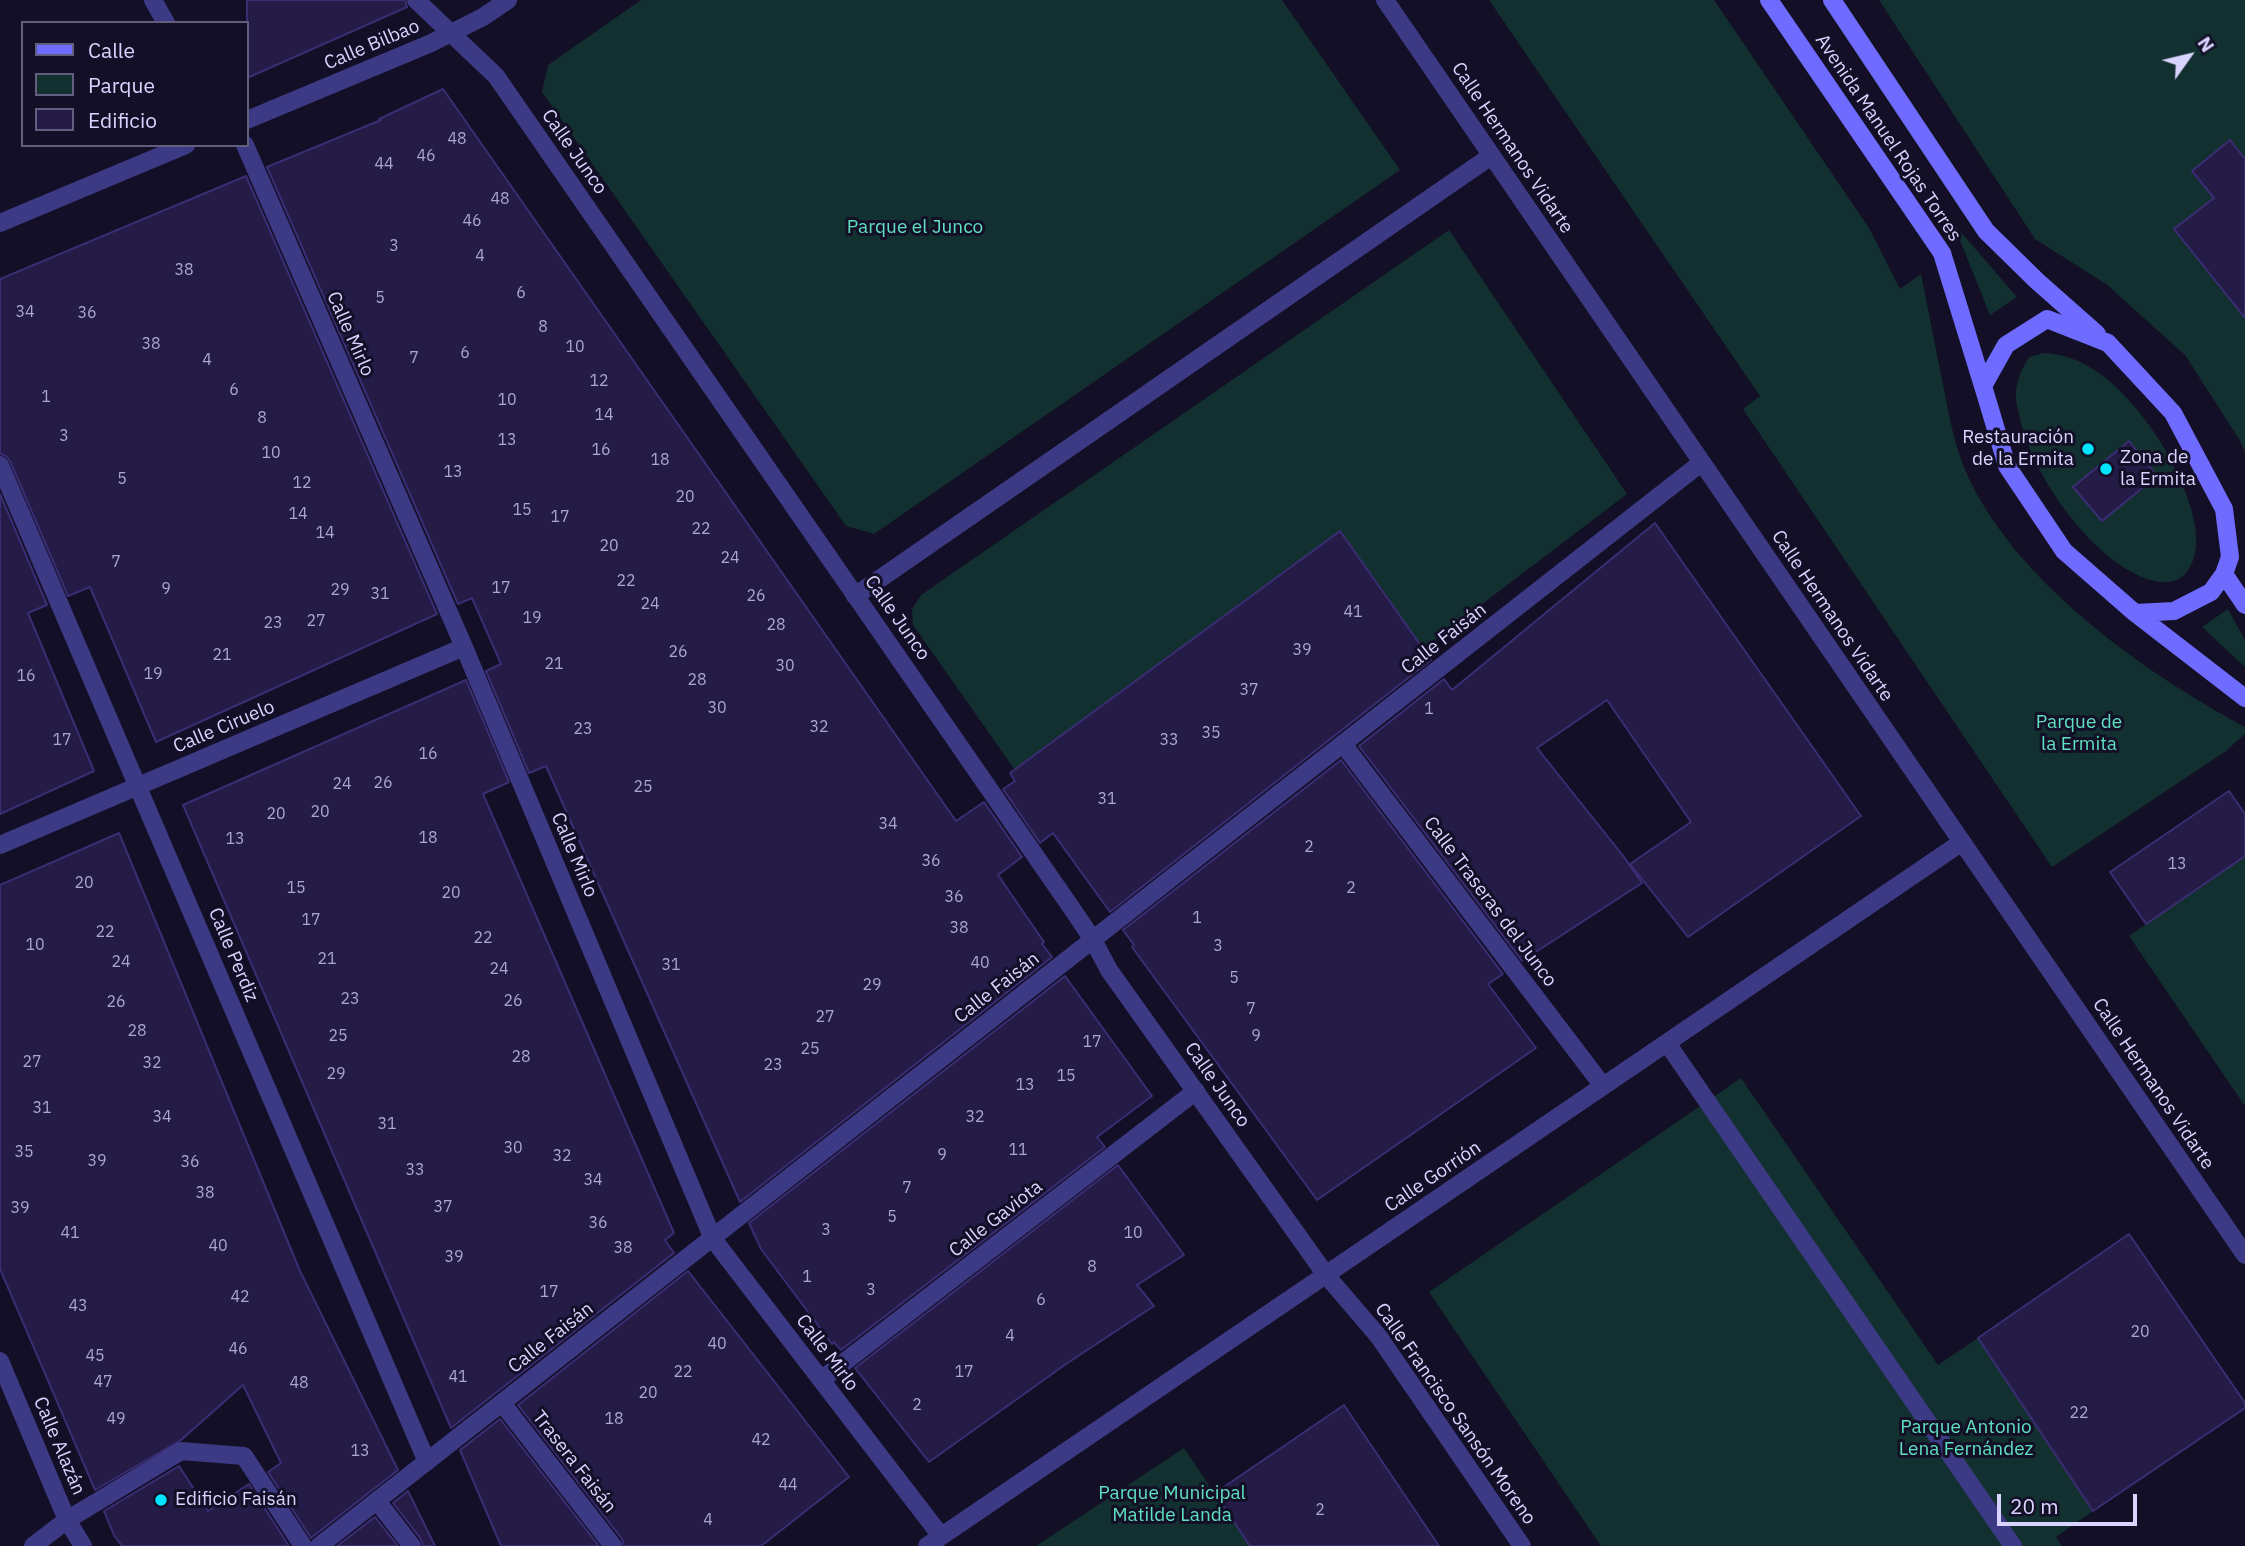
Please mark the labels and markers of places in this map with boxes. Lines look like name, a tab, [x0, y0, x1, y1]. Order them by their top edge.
place label: Restauración de la Ermita	[1962, 427, 2074, 471]
marker: Restauración de la Ermita	[2080, 441, 2096, 457]
place label: Zona de la Ermita	[2120, 447, 2196, 491]
marker: Zona de la Ermita	[2098, 461, 2114, 477]
place label: Edificio Faisán	[175, 1489, 297, 1511]
marker: Edificio Faisán	[153, 1492, 169, 1508]

